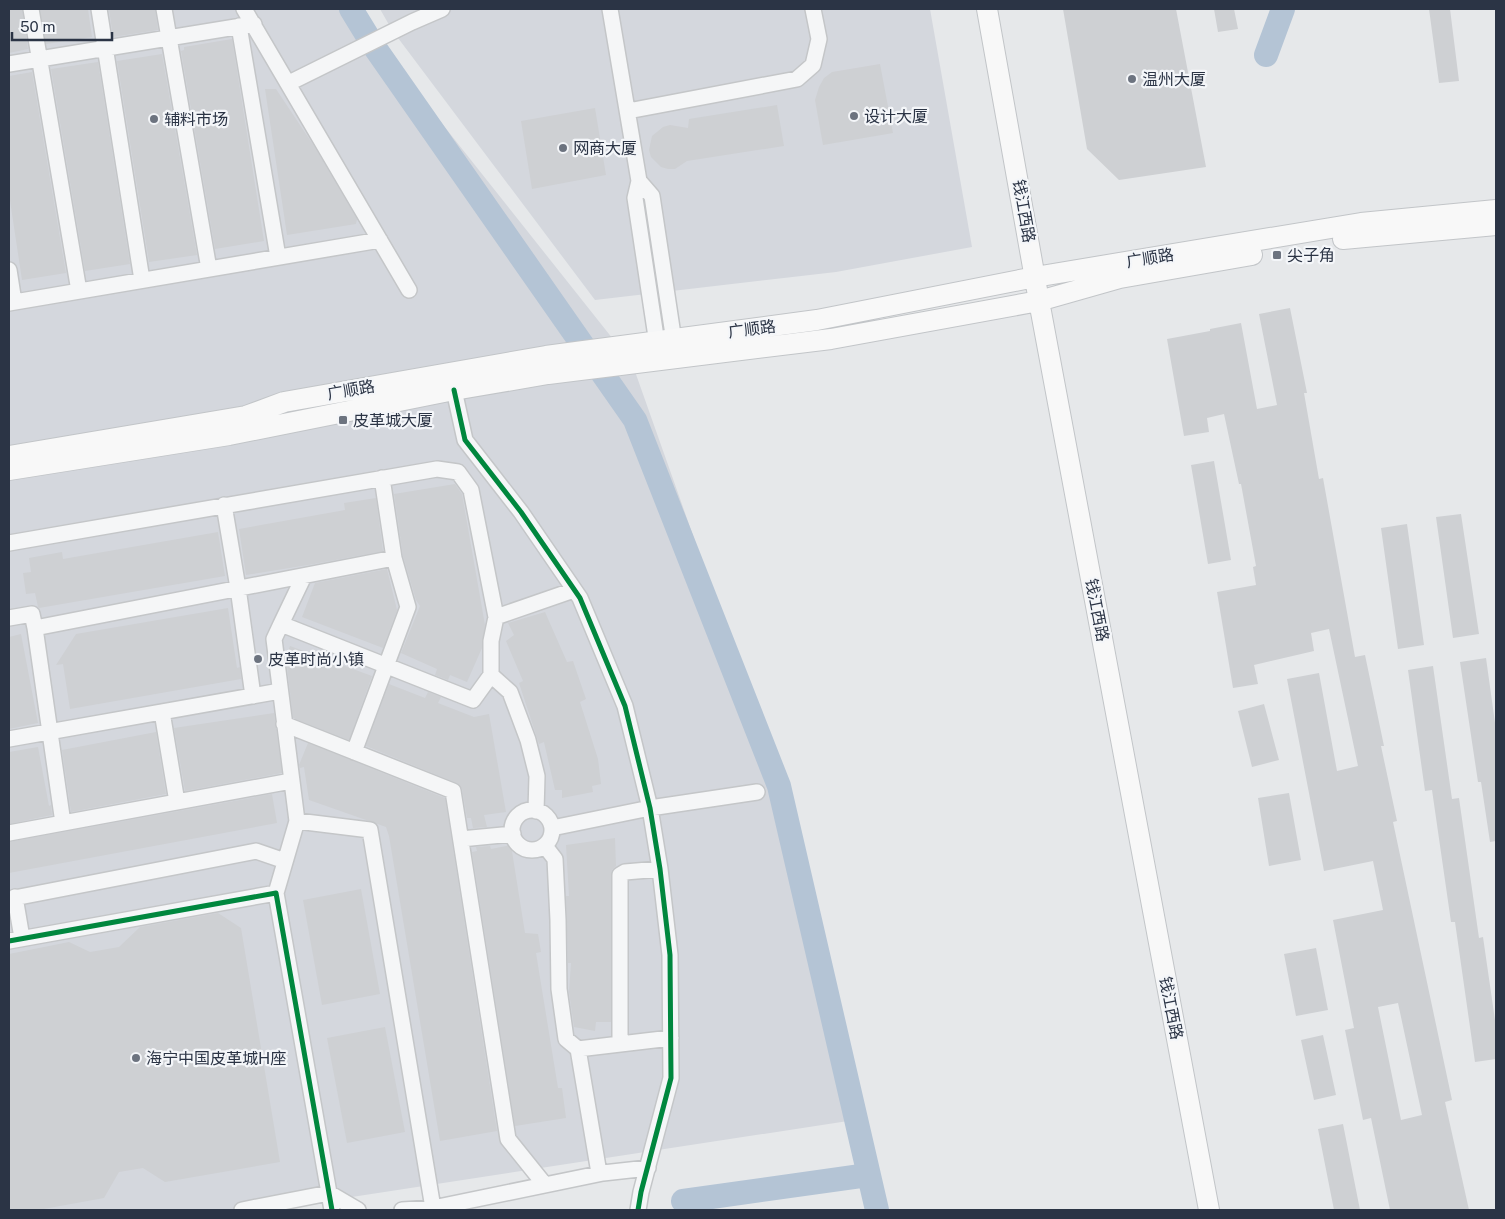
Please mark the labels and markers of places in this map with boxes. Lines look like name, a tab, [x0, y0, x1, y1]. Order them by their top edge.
place label: 温州大厦	[1142, 70, 1206, 89]
marker: 温州大厦	[1126, 73, 1138, 85]
place label: 设计大厦	[864, 107, 928, 126]
place label: 辅料市场	[164, 110, 228, 129]
marker: 设计大厦	[848, 110, 860, 122]
marker: 辅料市场	[148, 113, 160, 125]
place label: 网商大厦	[573, 139, 637, 158]
marker: 网商大厦	[557, 142, 569, 154]
place label: 尖子角	[1287, 246, 1335, 265]
marker: 尖子角	[1271, 249, 1283, 261]
place label: 皮革城大厦	[353, 411, 433, 430]
marker: 皮革城大厦	[337, 414, 349, 426]
place label: 皮革时尚小镇	[268, 650, 364, 669]
marker: 皮革时尚小镇	[252, 653, 264, 665]
place label: 海宁中国皮革城H座	[146, 1049, 286, 1068]
marker: 海宁中国皮革城H座	[130, 1052, 142, 1064]

